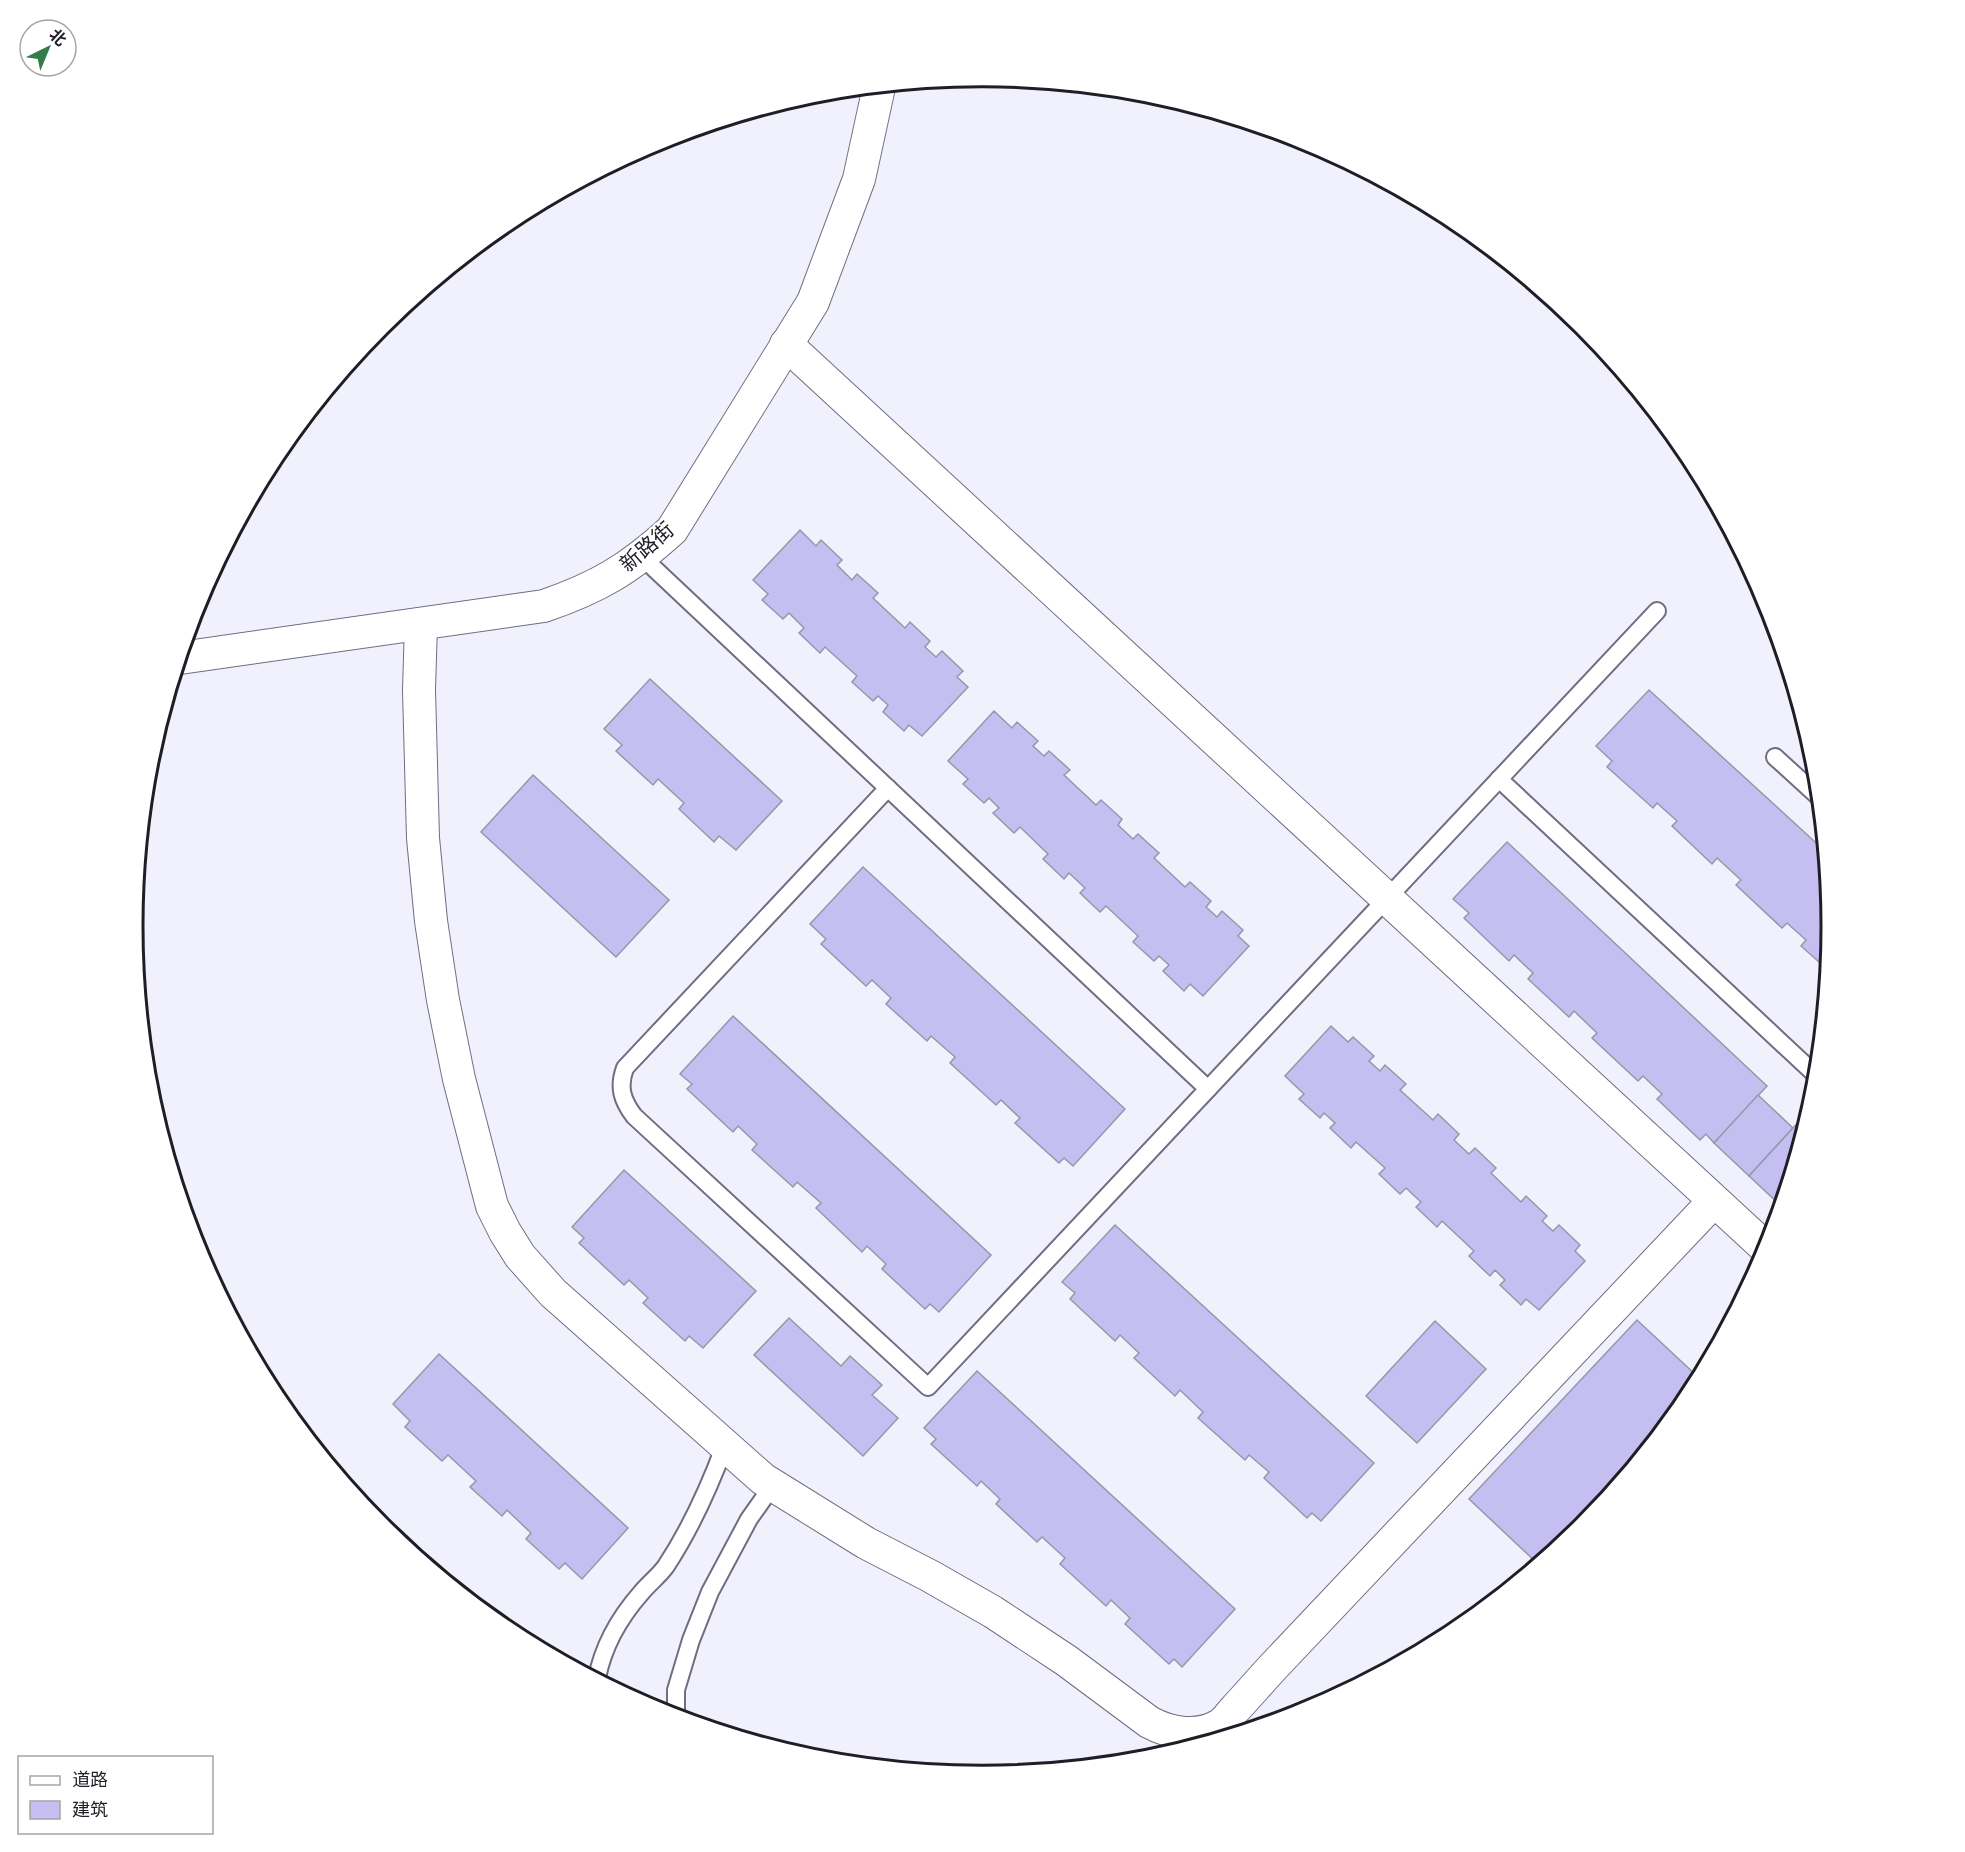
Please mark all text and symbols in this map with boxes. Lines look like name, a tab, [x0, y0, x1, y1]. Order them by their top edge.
north arrow	[18, 18, 78, 78]
text: 北	[46, 26, 70, 49]
street label: 新路街	[616, 518, 678, 576]
legend	[18, 1756, 213, 1834]
text: 道路	[72, 1770, 108, 1790]
text: 建筑	[72, 1800, 108, 1820]

